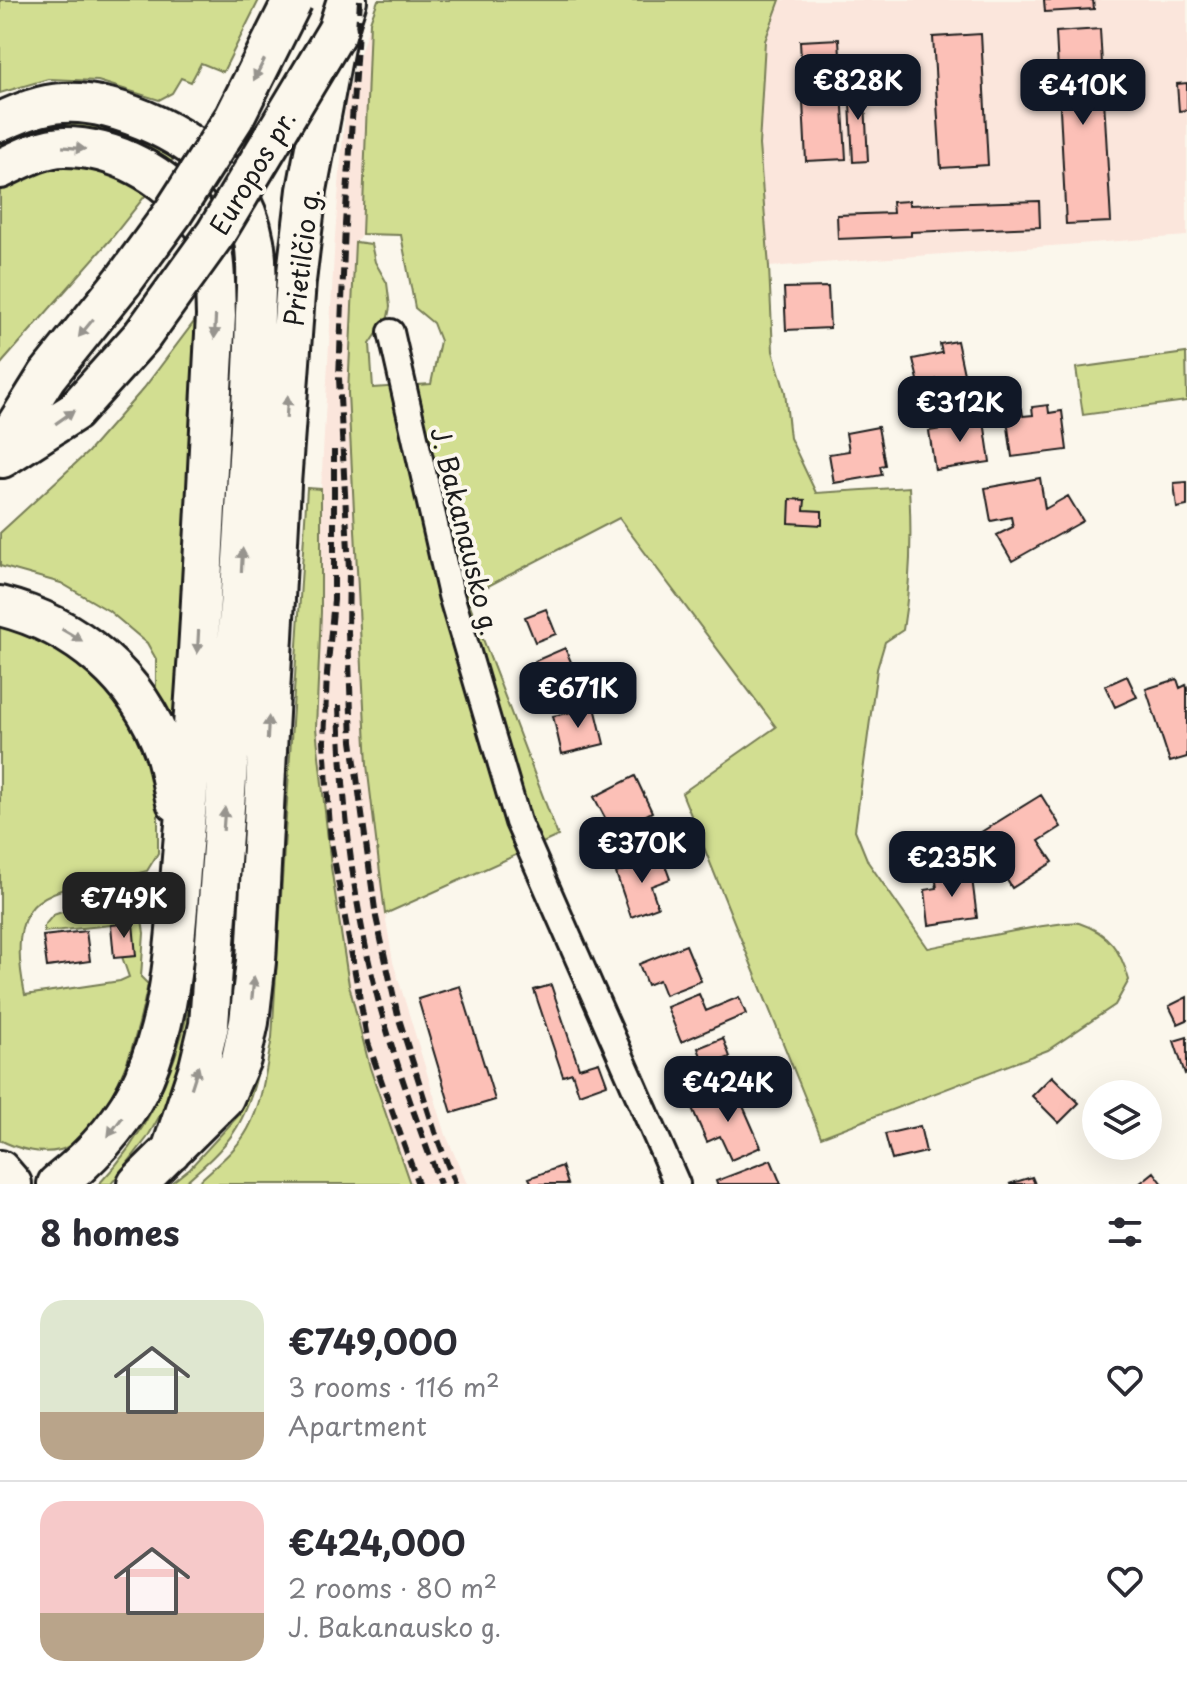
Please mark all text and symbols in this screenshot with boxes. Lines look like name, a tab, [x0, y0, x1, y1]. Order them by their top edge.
pin: €828K	[802, 54, 914, 122]
one-way arrow	[252, 58, 265, 81]
pin: €410K	[1027, 59, 1139, 127]
text: €828K	[813, 60, 903, 99]
text: €410K	[1038, 65, 1128, 104]
street label: Europos pr.	[199, 102, 305, 242]
one-way arrow	[62, 142, 87, 155]
street label: Prietilčio g.	[273, 186, 329, 328]
one-way arrow	[208, 315, 221, 340]
one-way arrow	[78, 318, 94, 338]
pin: €312K	[904, 376, 1016, 444]
text: €312K	[916, 382, 1004, 421]
one-way arrow	[281, 394, 294, 419]
one-way arrow	[55, 410, 76, 425]
street label: J. Bakanausko g.	[421, 423, 511, 639]
one-way arrow	[236, 547, 249, 572]
one-way arrow	[60, 629, 83, 642]
one-way arrow	[191, 630, 204, 655]
pin: €671K	[522, 662, 634, 730]
text: €671K	[537, 668, 619, 707]
one-way arrow	[262, 715, 275, 740]
one-way arrow	[218, 806, 231, 831]
pin: €370K	[586, 817, 698, 885]
text: €370K	[597, 823, 687, 862]
pin: €235K	[896, 831, 1008, 899]
text: €235K	[907, 837, 997, 876]
pin: €749K	[68, 872, 180, 940]
text: €749K	[80, 878, 168, 917]
one-way arrow	[246, 975, 259, 1000]
pin: €424K	[672, 1056, 784, 1124]
text: €424K	[682, 1062, 774, 1101]
one-way arrow	[190, 1065, 202, 1089]
map controls	[1082, 1080, 1162, 1160]
button: layers	[1082, 1080, 1162, 1160]
one-way arrow	[107, 1116, 123, 1138]
text: 8 homes	[40, 1206, 180, 1258]
icon: filters	[1103, 1210, 1147, 1254]
text: €749,000	[288, 1315, 458, 1367]
icon: home	[104, 1332, 200, 1428]
icon: heart	[1103, 1358, 1147, 1402]
text: 3 rooms · 116 m²	[288, 1367, 500, 1406]
text: Apartment	[288, 1406, 427, 1445]
text: €424,000	[288, 1516, 466, 1568]
icon: home	[104, 1533, 200, 1629]
icon: heart	[1103, 1559, 1147, 1603]
text: 2 rooms · 80 m²	[288, 1568, 497, 1607]
text: J. Bakanausko g.	[288, 1607, 502, 1646]

